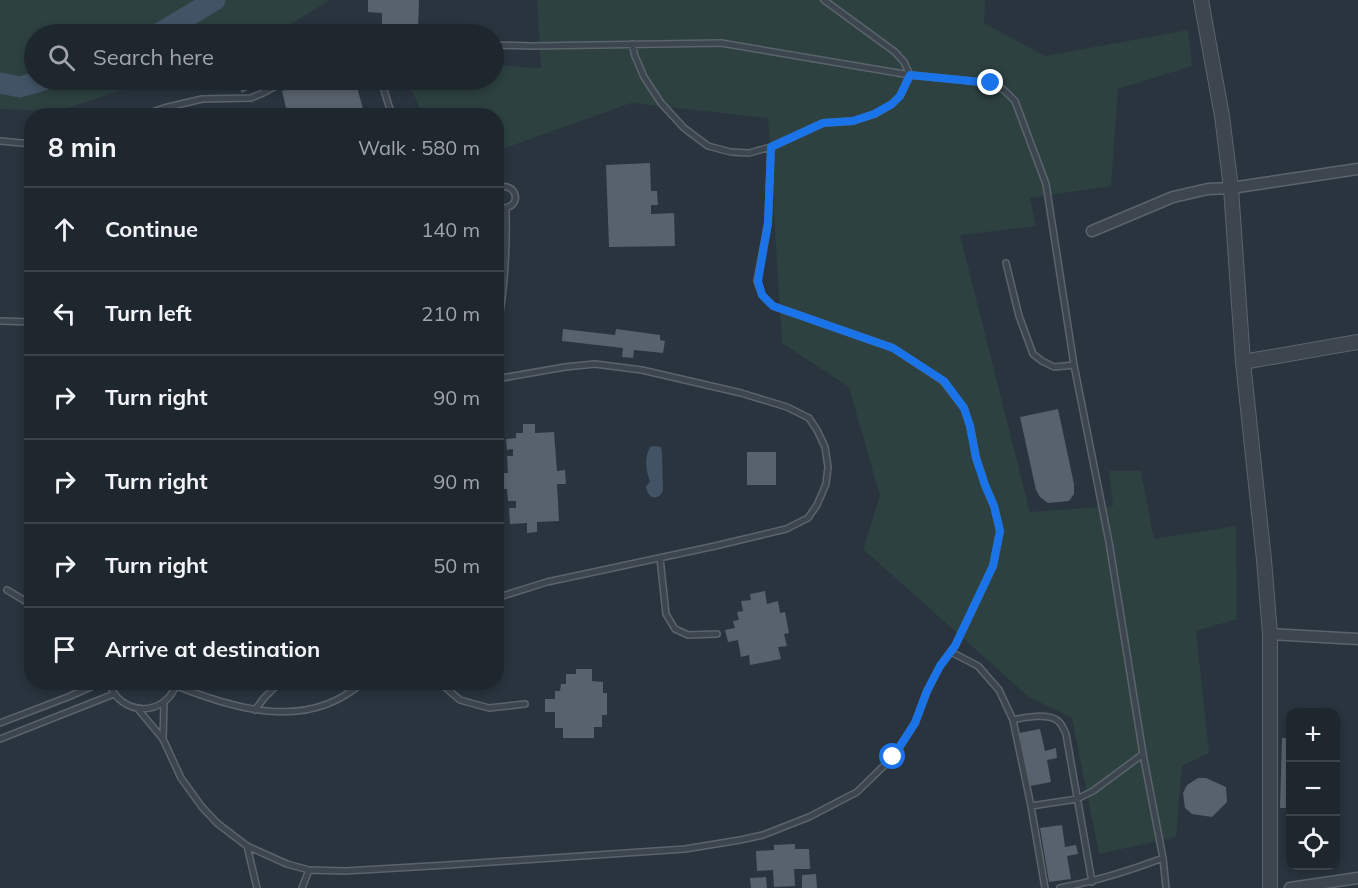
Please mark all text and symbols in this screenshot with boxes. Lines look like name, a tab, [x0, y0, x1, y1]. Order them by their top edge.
search box	[24, 24, 504, 90]
icon: search	[45, 41, 78, 74]
text: Search here	[93, 43, 214, 71]
route end	[977, 69, 1003, 95]
text: 8 min	[48, 131, 117, 164]
text: Walk · 580 m	[358, 135, 480, 160]
icon: ahead	[48, 213, 81, 246]
text: Continue	[105, 215, 198, 243]
text: 140 m	[421, 217, 480, 242]
icon: left	[48, 297, 81, 330]
text: Turn left	[105, 299, 192, 327]
text: 210 m	[421, 301, 480, 326]
icon: right	[48, 381, 81, 414]
text: Turn right	[105, 383, 208, 411]
text: 90 m	[433, 385, 480, 410]
icon: right	[48, 465, 81, 498]
text: Turn right	[105, 467, 208, 495]
text: 90 m	[433, 469, 480, 494]
icon: right	[48, 549, 81, 582]
text: Turn right	[105, 551, 208, 579]
text: 50 m	[433, 553, 480, 578]
icon: arrive	[48, 633, 81, 666]
text: Arrive at destination	[105, 635, 320, 663]
map controls	[1286, 708, 1340, 870]
button: +	[1286, 708, 1340, 762]
route start	[879, 743, 905, 769]
button: −	[1286, 762, 1340, 816]
button: locate	[1286, 816, 1340, 870]

